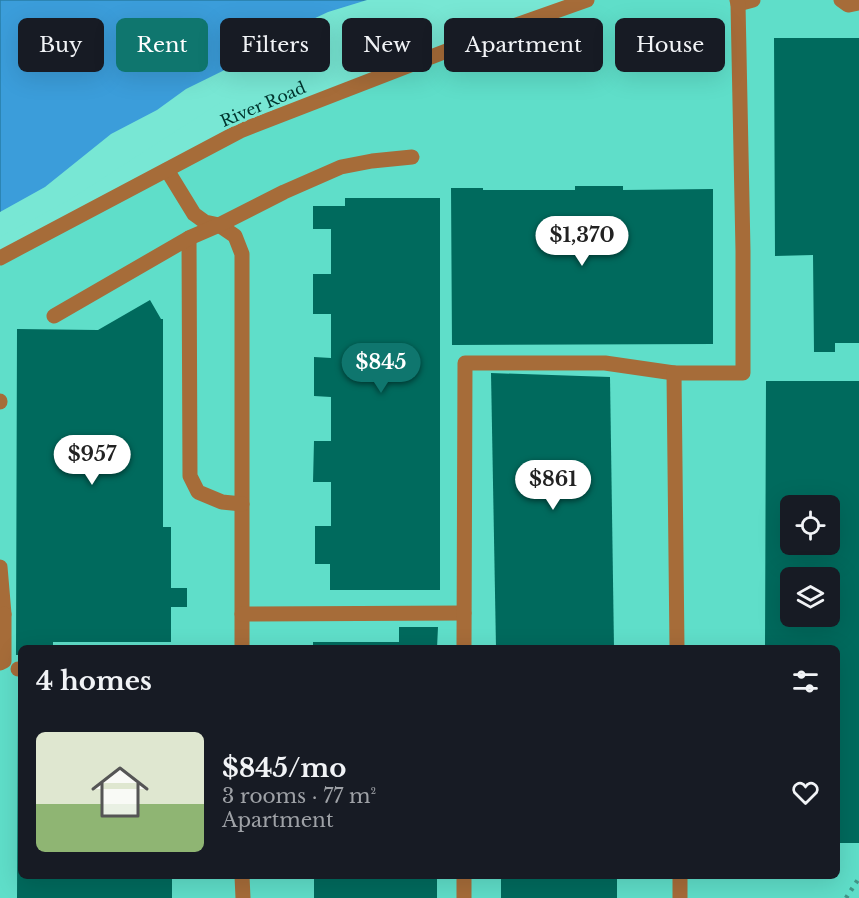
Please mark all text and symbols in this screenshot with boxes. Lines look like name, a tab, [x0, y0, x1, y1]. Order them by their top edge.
chip: Buy	[18, 18, 104, 72]
chip: Rent	[116, 18, 208, 72]
chip: Filters	[220, 18, 330, 72]
chip: New	[342, 18, 432, 72]
chip: Apartment	[444, 18, 603, 72]
chip: House	[615, 18, 725, 72]
street label: River Road	[217, 77, 309, 131]
pin: $1,370	[533, 216, 631, 267]
text: $1,370	[550, 223, 615, 247]
pin: $845	[345, 343, 417, 394]
text: $845	[356, 350, 406, 374]
pin: $957	[56, 435, 128, 486]
text: $957	[68, 442, 116, 466]
pin: $861	[517, 460, 589, 511]
text: $861	[529, 467, 577, 491]
map controls	[780, 495, 840, 627]
button: locate	[780, 495, 840, 555]
button: layers	[780, 567, 840, 627]
text: 4 homes	[36, 665, 152, 697]
icon: filters	[789, 665, 822, 698]
text: $845/mo	[222, 752, 346, 784]
icon: home	[84, 756, 156, 828]
icon: heart	[789, 776, 822, 809]
text: 3 rooms · 77 m²	[222, 784, 376, 808]
text: Apartment	[222, 808, 333, 832]

